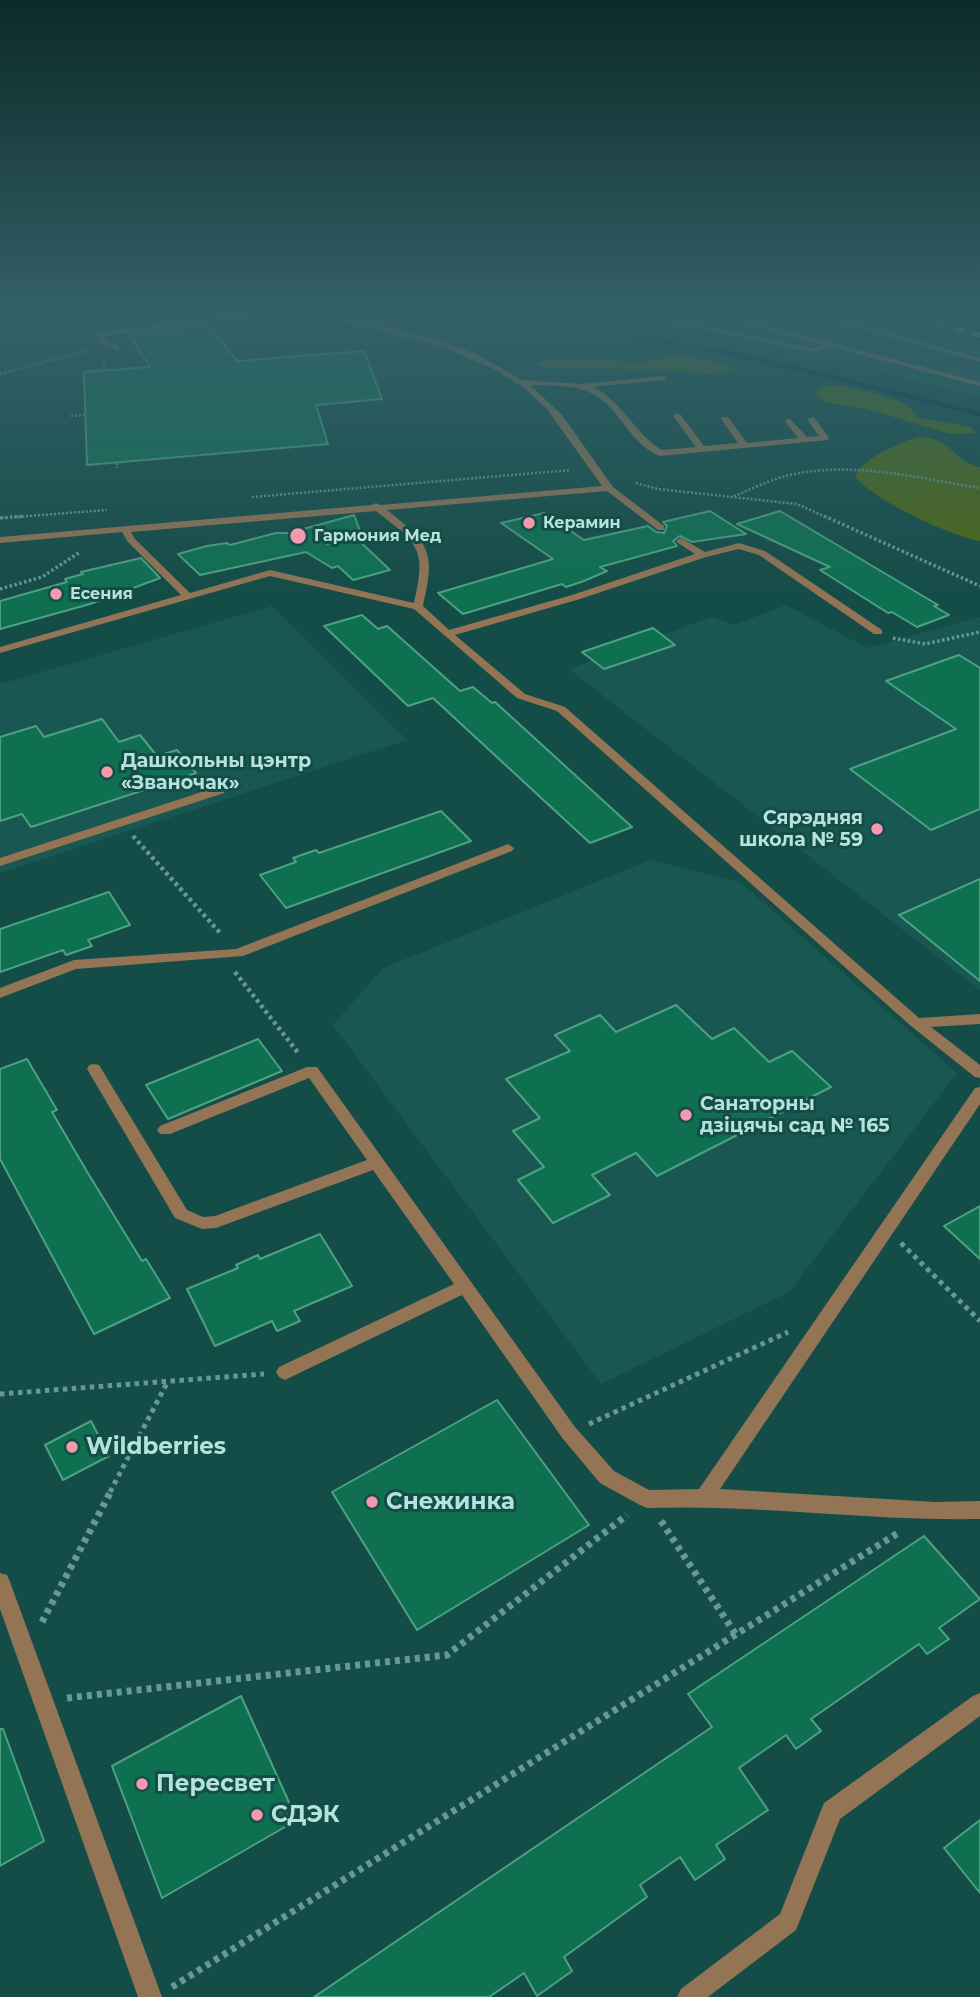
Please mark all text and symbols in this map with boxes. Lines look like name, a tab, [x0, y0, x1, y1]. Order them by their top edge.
place label: Керамин	[543, 513, 621, 533]
marker: Керамин	[521, 515, 537, 531]
marker: Гармония Мед	[288, 526, 308, 546]
place label: Гармония Мед	[314, 526, 441, 546]
place label: Есения	[70, 584, 133, 604]
marker: Есения	[48, 586, 64, 602]
place label: Дашкольны цэнтр «Званочак»	[121, 750, 311, 794]
marker: Дашкольны цэнтр «Званочак»	[99, 764, 115, 780]
place label: Сярэдняя школа № 59	[739, 807, 863, 851]
marker: Сярэдняя школа № 59	[869, 821, 885, 837]
place label: Санаторны дзіцячы сад № 165	[700, 1093, 890, 1137]
marker: Санаторны дзіцячы сад № 165	[678, 1107, 694, 1123]
place label: Wildberries	[86, 1433, 226, 1461]
marker: Wildberries	[64, 1439, 80, 1455]
place label: Снежинка	[386, 1488, 515, 1516]
marker: Снежинка	[364, 1494, 380, 1510]
place label: Пересвет	[156, 1770, 275, 1798]
marker: Пересвет	[134, 1776, 150, 1792]
place label: СДЭК	[271, 1801, 340, 1829]
marker: СДЭК	[249, 1807, 265, 1823]

